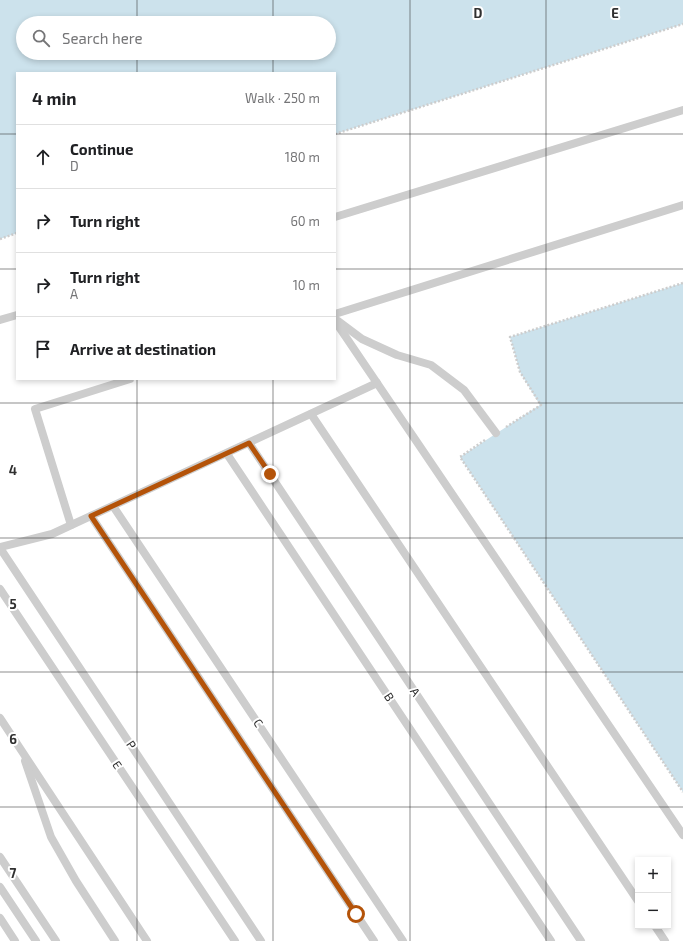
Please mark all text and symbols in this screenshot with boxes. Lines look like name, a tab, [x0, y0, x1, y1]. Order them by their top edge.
text: D	[474, 5, 483, 21]
text: E	[611, 5, 619, 21]
search box	[16, 16, 336, 60]
icon: search	[30, 27, 52, 49]
text: Search here	[62, 29, 143, 47]
text: 4 min	[32, 88, 76, 108]
text: Walk · 250 m	[245, 90, 320, 106]
text: Continue	[70, 140, 133, 158]
icon: ahead	[32, 146, 54, 168]
text: 180 m	[285, 149, 320, 165]
text: D	[70, 158, 79, 174]
icon: right	[32, 210, 54, 232]
text: Turn right	[70, 212, 140, 230]
text: 60 m	[290, 213, 320, 229]
text: Turn right	[70, 268, 140, 286]
icon: right	[32, 274, 54, 296]
text: 10 m	[293, 277, 320, 293]
text: A	[70, 286, 78, 302]
icon: arrive	[32, 338, 54, 360]
text: Arrive at destination	[70, 340, 216, 358]
text: 4	[9, 462, 17, 478]
route end	[261, 465, 279, 483]
text: 5	[9, 596, 17, 612]
street label: A	[408, 684, 424, 699]
street label: B	[382, 689, 398, 703]
street label: C	[251, 716, 267, 729]
text: 6	[9, 731, 17, 747]
street label: P	[124, 738, 140, 751]
street label: E	[110, 758, 126, 771]
map controls	[635, 857, 671, 929]
button: +	[635, 857, 671, 893]
text: 7	[10, 865, 17, 881]
button: −	[635, 893, 671, 929]
route start	[347, 905, 365, 923]

